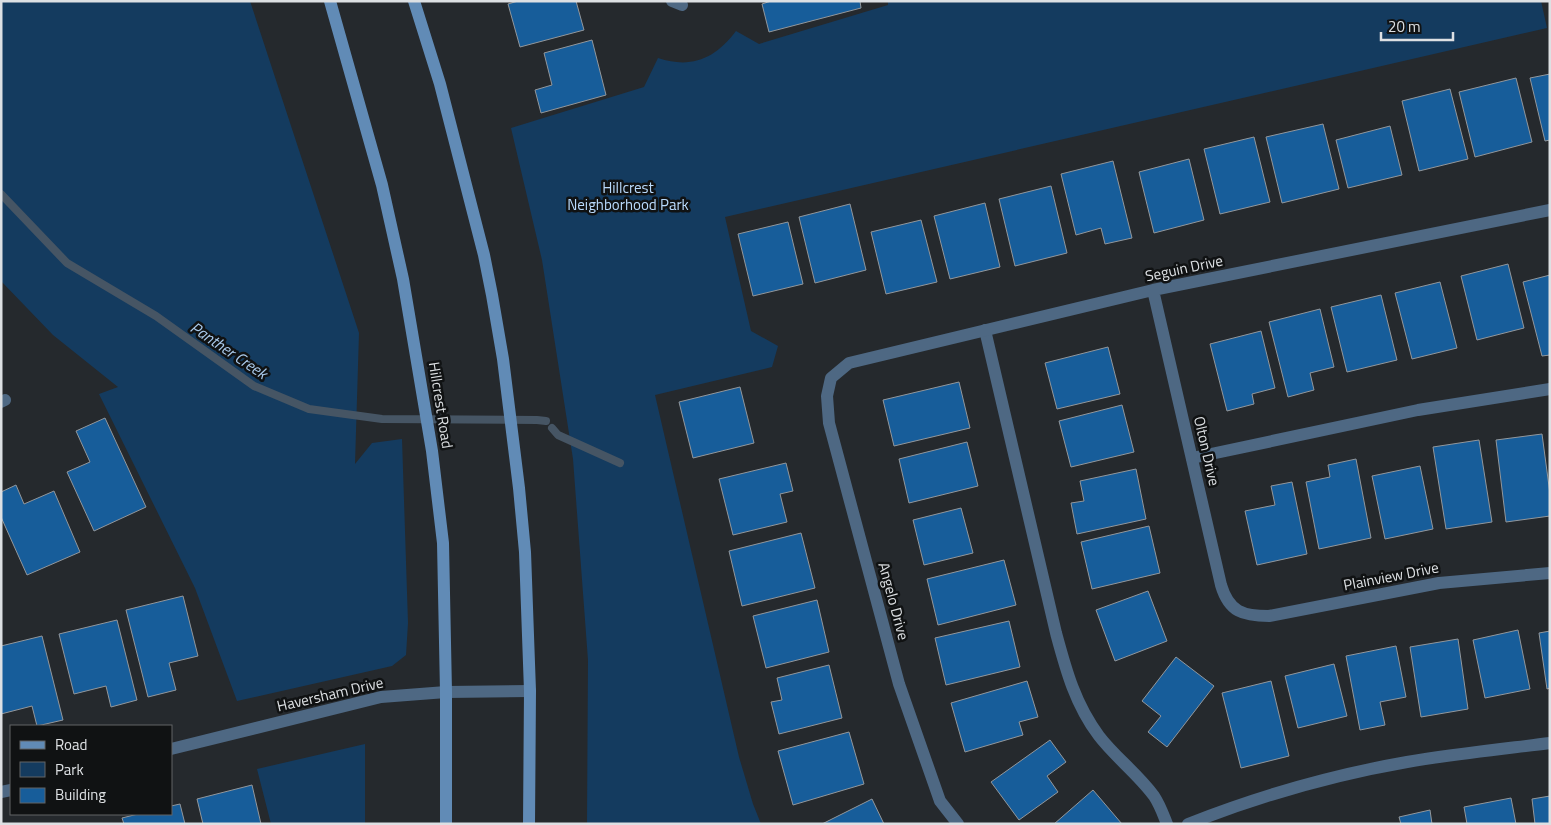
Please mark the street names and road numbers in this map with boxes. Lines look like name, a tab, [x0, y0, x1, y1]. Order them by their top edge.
street label: Seguin Drive	[1143, 249, 1225, 287]
street label: Hillcrest Road	[423, 360, 459, 450]
street label: Olton Drive	[1188, 414, 1226, 488]
street label: Plainview Drive	[1341, 555, 1441, 597]
street label: Angelo Drive	[873, 559, 915, 643]
street label: Haversham Drive	[275, 671, 385, 717]

